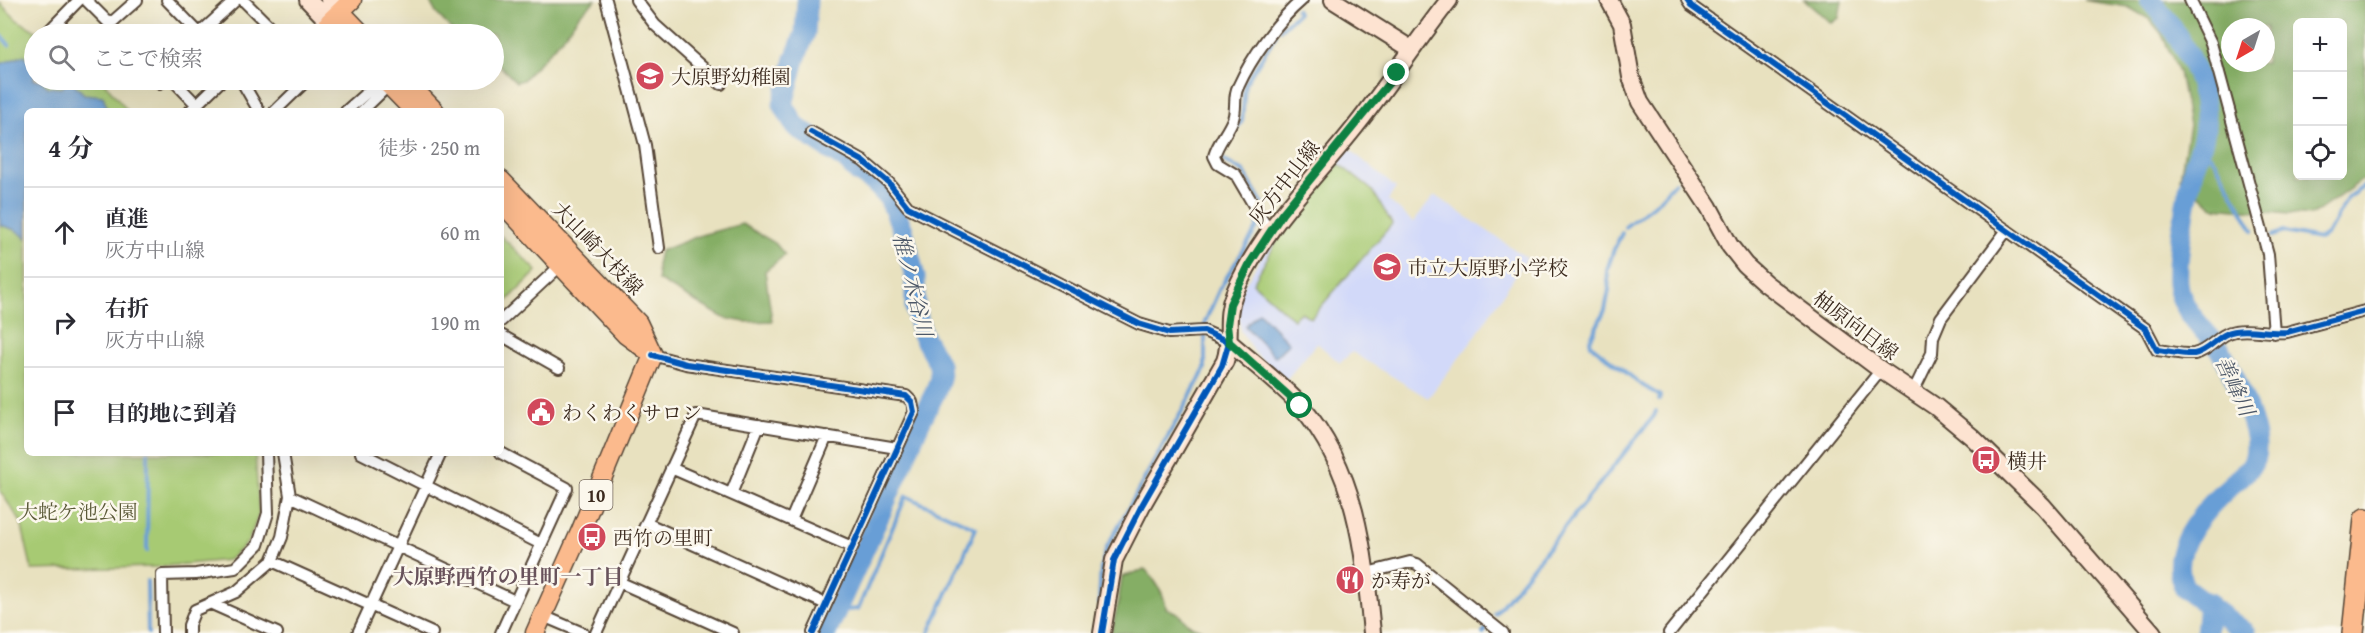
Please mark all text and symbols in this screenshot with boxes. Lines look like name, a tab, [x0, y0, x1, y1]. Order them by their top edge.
north arrow	[2221, 18, 2275, 72]
map controls	[2293, 18, 2347, 180]
button: +	[2293, 18, 2347, 72]
search box	[24, 24, 504, 90]
icon: search	[45, 41, 78, 74]
text: ここで検索	[93, 42, 203, 74]
route end	[1383, 59, 1409, 85]
school or university icon: 大原野幼稚園	[634, 60, 666, 92]
place label: 大原野幼稚園	[671, 62, 791, 91]
button: −	[2293, 72, 2347, 126]
button: locate	[2293, 126, 2347, 180]
text: 4 分	[48, 128, 93, 167]
text: 徒歩 · 250 m	[378, 133, 480, 162]
street label: 灰方中山線	[1242, 134, 1326, 230]
street label: 大山崎大枝線	[546, 195, 650, 301]
text: 直進	[105, 202, 149, 234]
icon: ahead	[48, 216, 81, 249]
text: 60 m	[440, 218, 480, 247]
water label: 椎ノ木谷川	[885, 230, 941, 342]
text: 灰方中山線	[105, 235, 205, 264]
school or university icon: 市立大原野小学校	[1371, 251, 1403, 283]
place label: 市立大原野小学校	[1408, 253, 1568, 282]
street label: 柚原向日線	[1807, 283, 1905, 367]
text: 右折	[105, 292, 149, 324]
icon: right	[48, 306, 81, 339]
text: 190 m	[430, 308, 480, 337]
text: 灰方中山線	[105, 325, 205, 354]
water label: 善峰川	[2208, 351, 2263, 423]
route start	[1286, 392, 1312, 418]
icon: arrive	[48, 396, 81, 429]
public building icon: わくわくサロン	[525, 396, 557, 428]
text: 目的地に到着	[105, 397, 237, 429]
place label: わくわくサロン	[562, 398, 702, 427]
bus stop icon: 横井	[1970, 444, 2002, 476]
place label: 横井	[2007, 446, 2047, 475]
road number: 10	[580, 480, 612, 510]
park label: 大蛇ケ池公園	[18, 497, 138, 526]
bus stop icon: 西竹の里町	[576, 521, 608, 553]
place label: 西竹の里町	[613, 523, 713, 552]
district label: 大原野西竹の里町一丁目	[393, 561, 624, 592]
restaurant icon: か寿が	[1334, 564, 1366, 596]
place label: か寿が	[1371, 566, 1431, 595]

